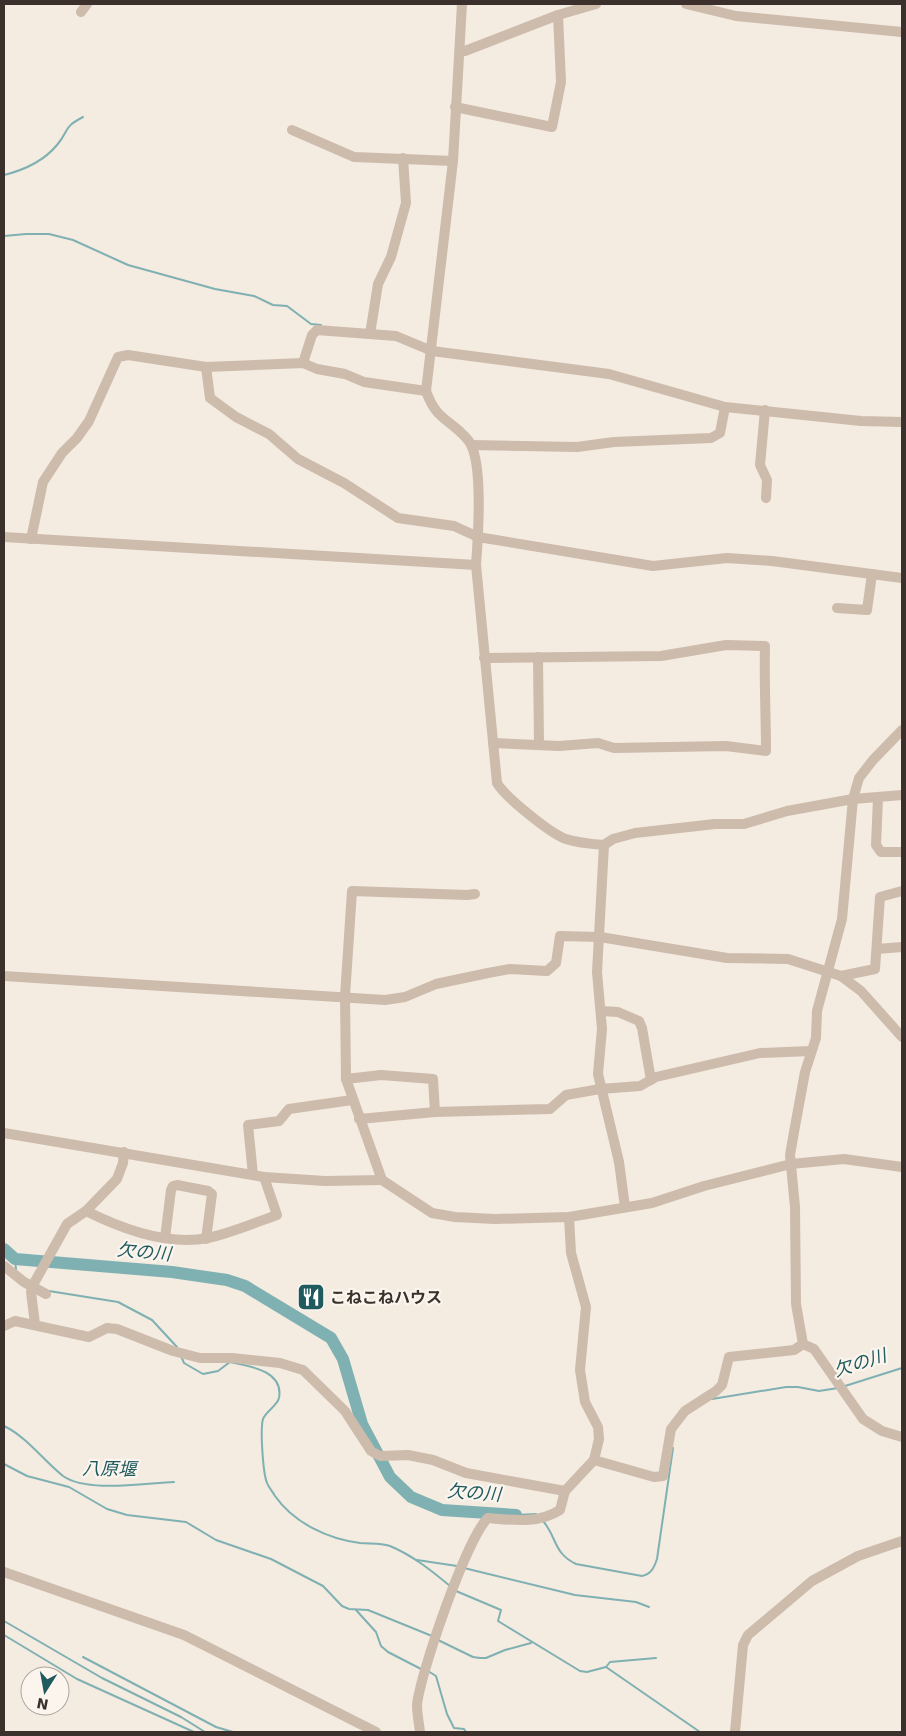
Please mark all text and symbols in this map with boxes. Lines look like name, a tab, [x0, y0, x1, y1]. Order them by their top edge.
water label: 欠の川	[116, 1239, 174, 1264]
restaurant icon: こねこねハウス	[296, 1282, 326, 1312]
place label: こねこねハウス	[330, 1288, 442, 1307]
water label: 欠の川	[831, 1344, 891, 1380]
water label: 八原堰	[82, 1458, 139, 1480]
water label: 欠の川	[446, 1480, 504, 1505]
north arrow	[20, 1666, 70, 1716]
text: N	[35, 1695, 50, 1713]

